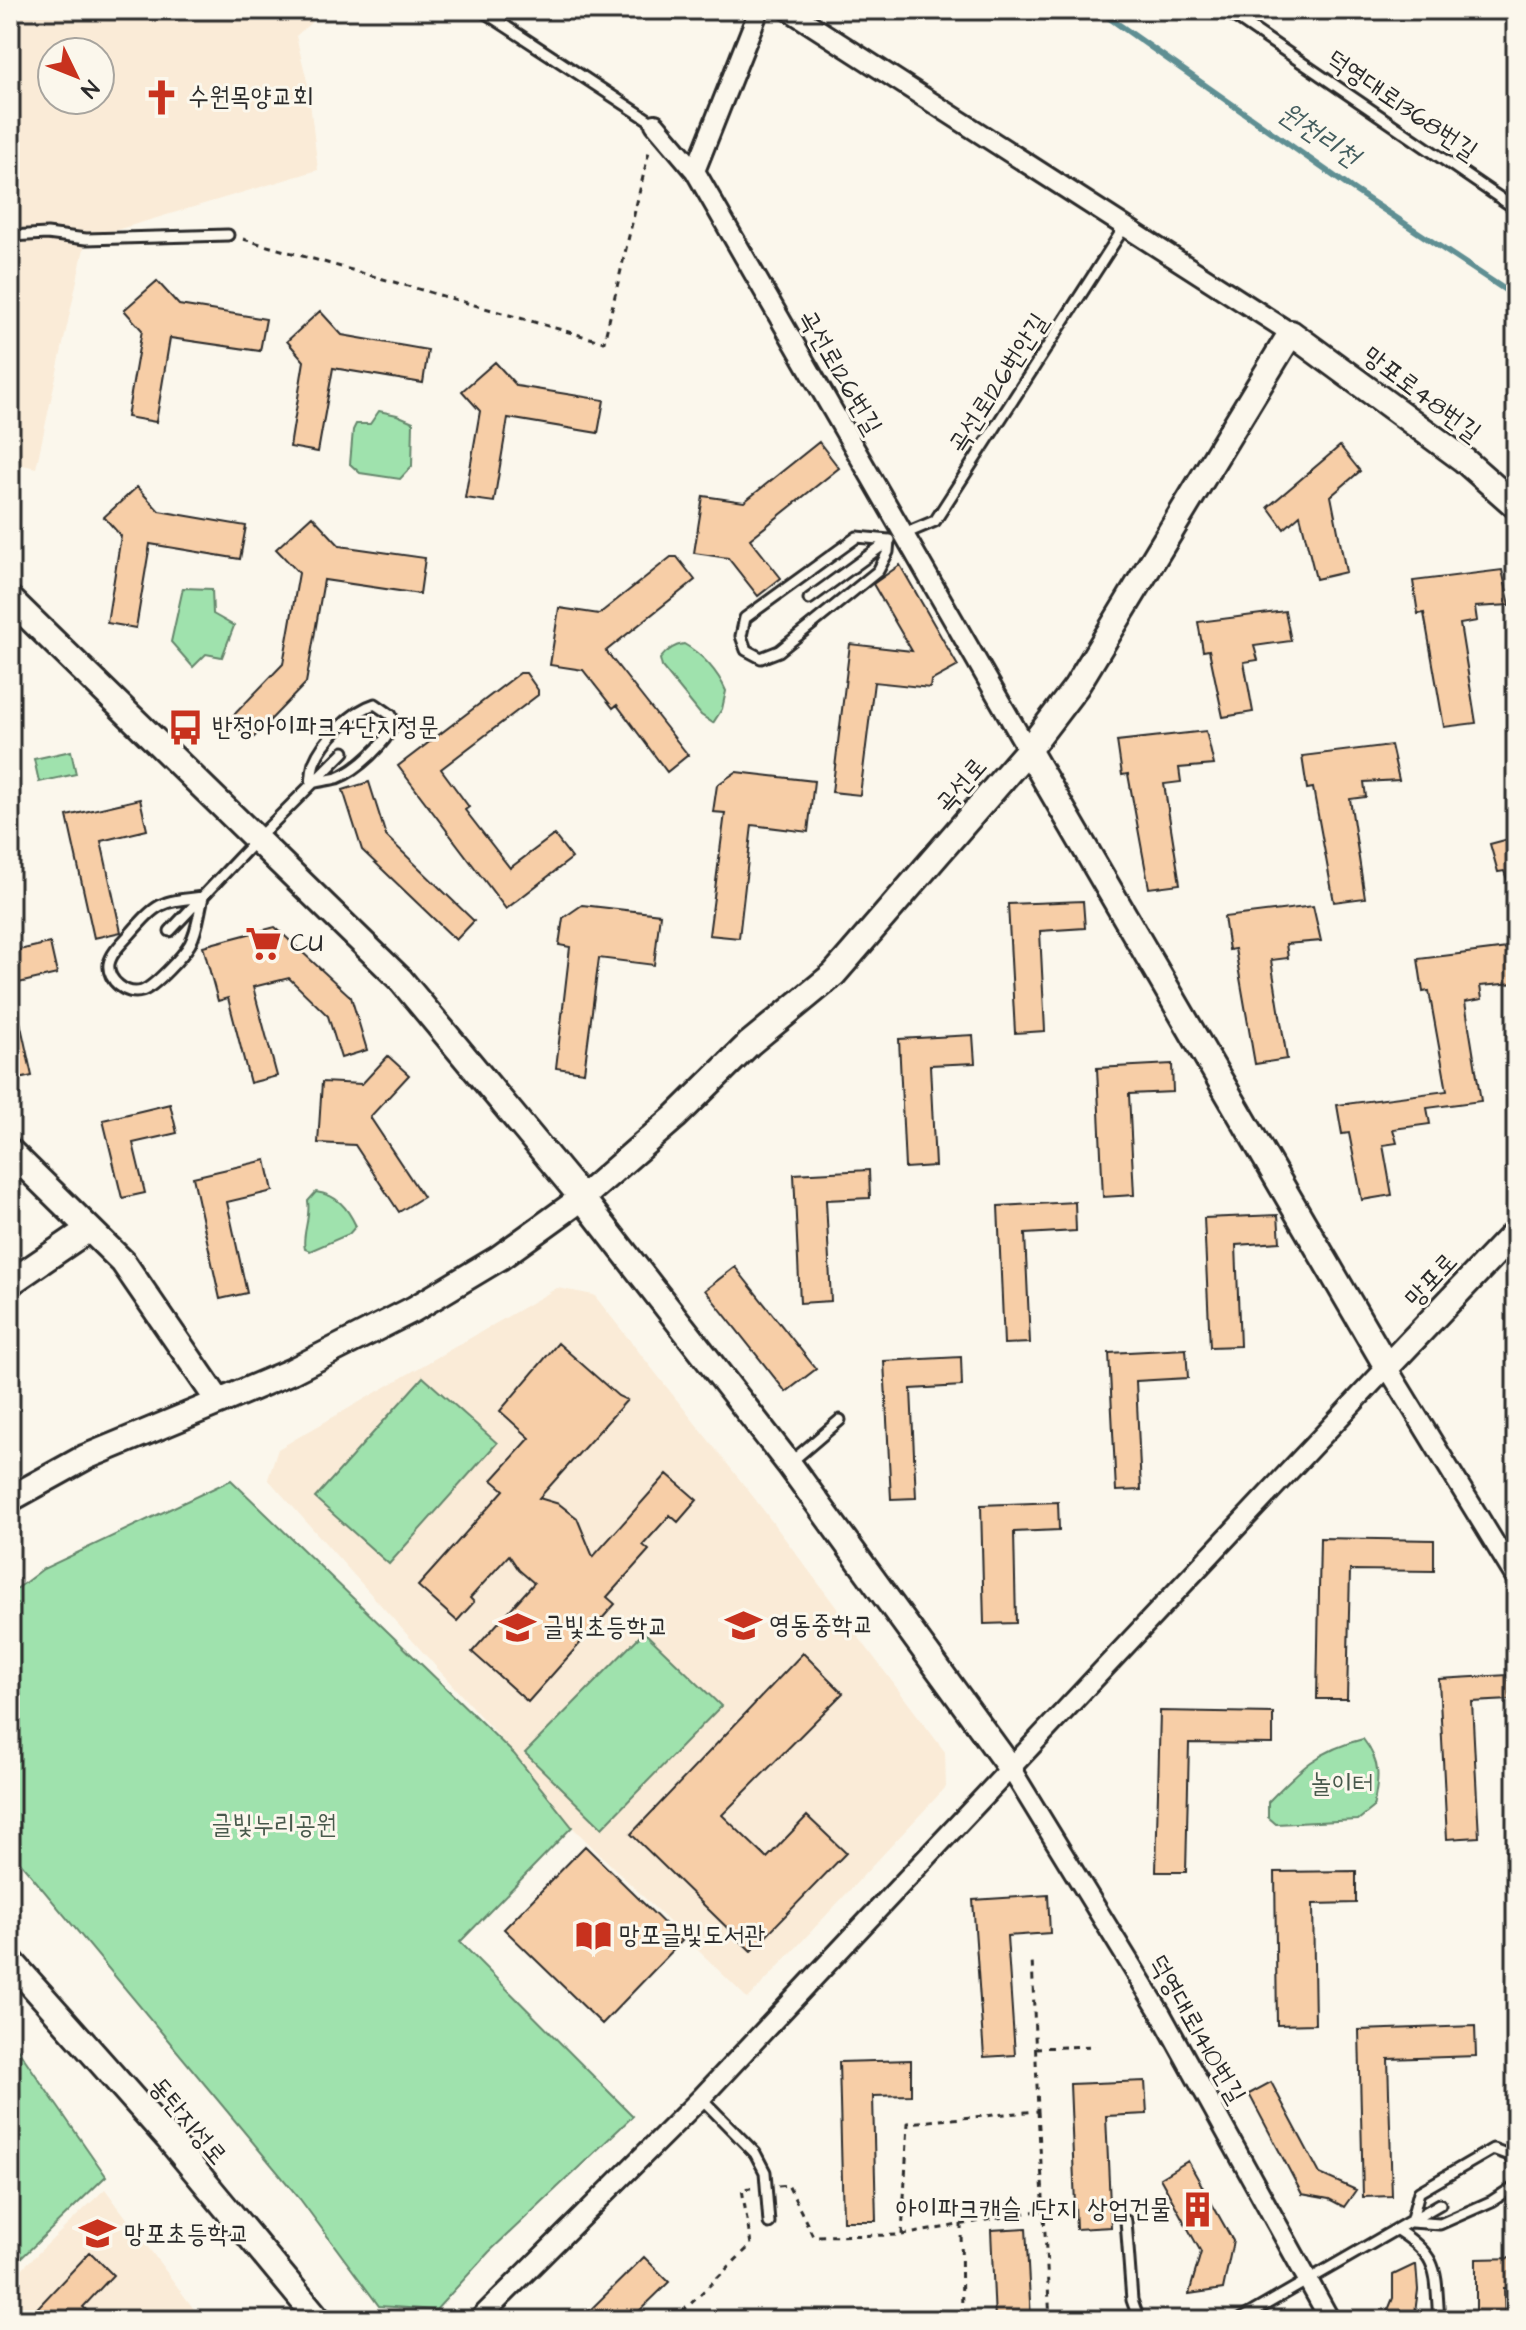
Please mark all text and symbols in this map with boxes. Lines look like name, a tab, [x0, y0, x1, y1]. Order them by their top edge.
north arrow	[36, 36, 116, 116]
street label: 덕영대로1368번길	[1319, 41, 1485, 169]
text: N	[73, 73, 106, 104]
church icon: 수원목양교회	[143, 78, 181, 116]
place label: 수원목양교회	[188, 79, 314, 115]
water label: 원천리천	[1271, 94, 1369, 178]
street label: 곡선로126번길	[790, 303, 890, 441]
street label: 곡선로126번안길	[939, 306, 1057, 460]
street label: 망포로48번길	[1356, 338, 1488, 450]
bus stop icon: 반정아이파크4단지정문	[167, 708, 205, 746]
place label: 반정아이파크4단지정문	[212, 709, 439, 745]
street label: 곡선로	[927, 750, 995, 820]
supermarket icon: CU	[245, 924, 283, 962]
place label: CU	[290, 925, 323, 961]
street label: 망포로	[1396, 1245, 1466, 1315]
school or university icon: 영동중학교	[724, 1606, 762, 1644]
place label: 영동중학교	[769, 1607, 874, 1643]
school or university icon: 글빛초등학교	[498, 1608, 536, 1646]
place label: 글빛초등학교	[543, 1609, 669, 1645]
park label: 놀이터	[1311, 1766, 1373, 1802]
park label: 글빛누리공원	[211, 1807, 337, 1843]
library icon: 망포글빛도서관	[574, 1916, 612, 1954]
place label: 망포글빛도서관	[619, 1917, 766, 1953]
street label: 덕영대로1410번길	[1140, 1948, 1254, 2110]
street label: 동탄지성로	[141, 2069, 235, 2173]
building icon: 아이파크캐슬 1단지 상업건물	[1178, 2190, 1216, 2228]
place label: 아이파크캐슬 1단지 상업건물	[896, 2191, 1171, 2227]
school or university icon: 망포초등학교	[79, 2215, 117, 2253]
place label: 망포초등학교	[124, 2216, 250, 2252]

